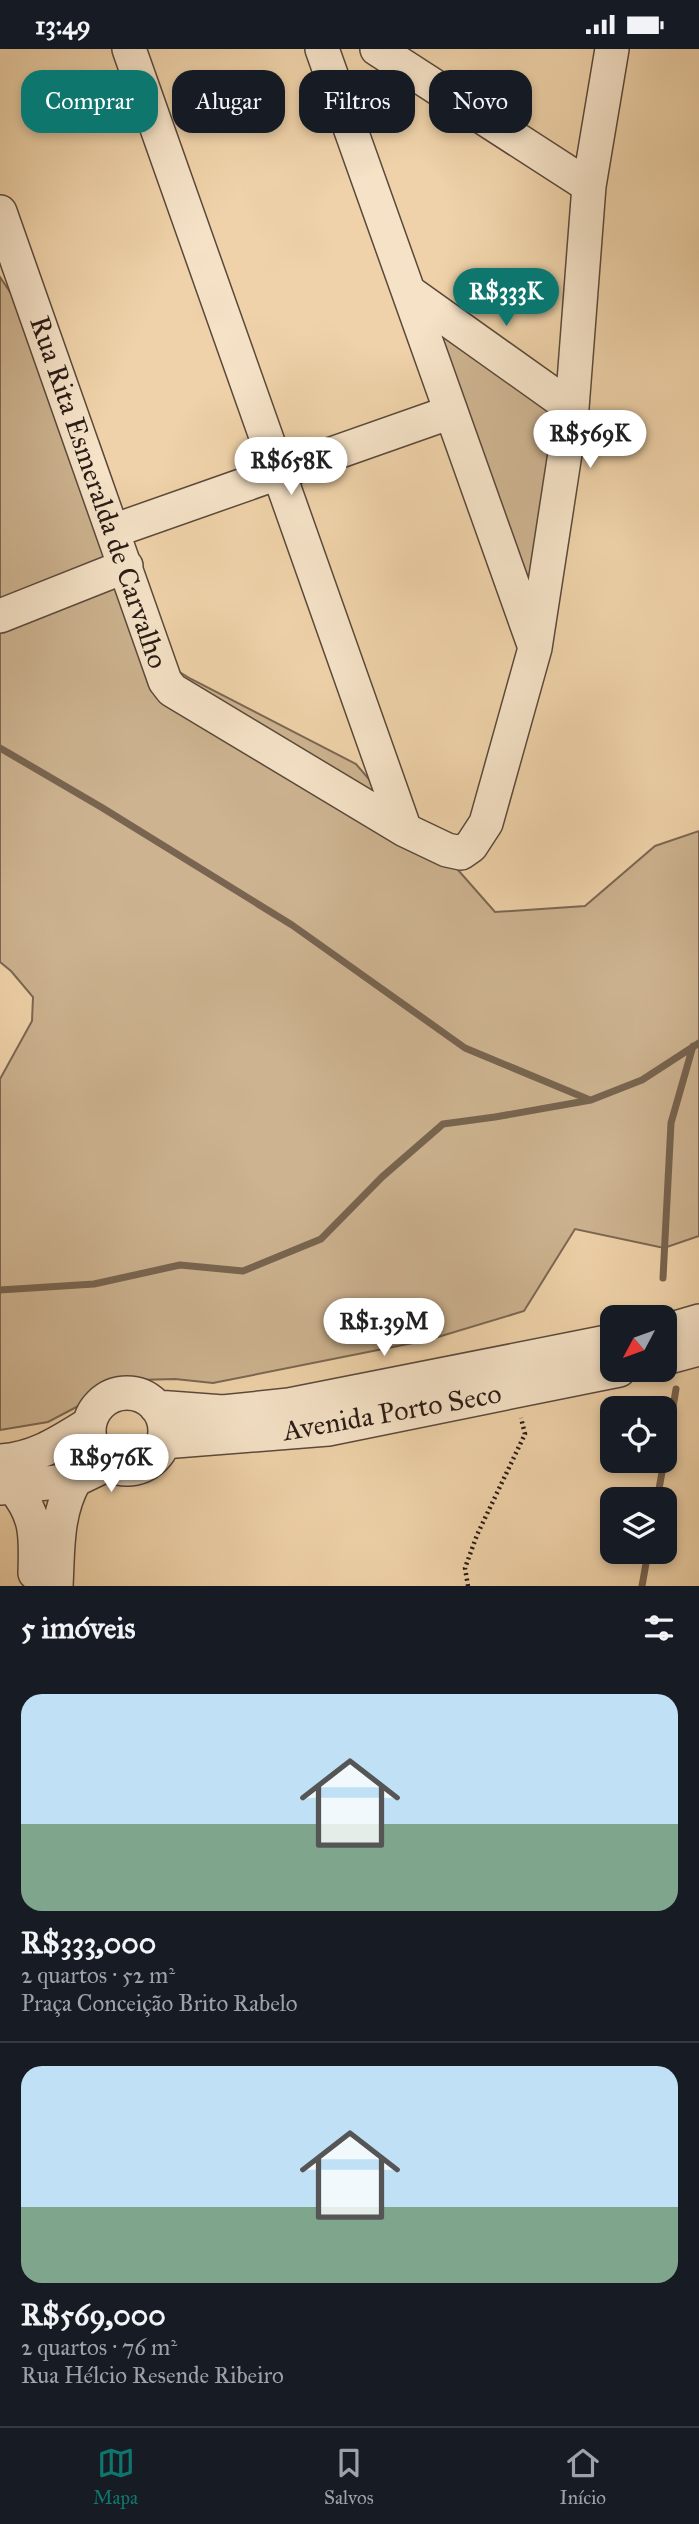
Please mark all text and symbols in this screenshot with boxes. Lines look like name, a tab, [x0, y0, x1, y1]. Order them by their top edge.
text: 13:49	[35, 9, 91, 41]
chip: Comprar	[21, 70, 158, 133]
chip: Alugar	[172, 70, 285, 133]
chip: Filtros	[299, 70, 415, 133]
chip: Novo	[429, 70, 532, 133]
pin: R$333K	[449, 268, 563, 328]
text: R$333K	[469, 277, 543, 305]
street label: Rua Rita Esmeralda de Carvalho	[22, 311, 176, 673]
pin: R$569K	[533, 411, 647, 470]
text: R$569K	[549, 419, 631, 447]
pin: R$658K	[234, 437, 348, 497]
text: R$658K	[250, 446, 332, 474]
pin: R$1.39M	[319, 1299, 449, 1358]
north arrow	[600, 1305, 677, 1383]
map controls	[600, 1305, 677, 1564]
text: R$1.39M	[339, 1307, 429, 1335]
street label: Avenida Porto Seco	[279, 1376, 504, 1449]
button: locate	[600, 1396, 677, 1473]
pin: R$976K	[54, 1435, 168, 1494]
text: R$976K	[70, 1443, 152, 1471]
button: layers	[600, 1487, 677, 1564]
icon: filters	[640, 1609, 678, 1647]
text: 5 imóveis	[21, 1610, 136, 1646]
icon: home	[287, 1740, 413, 1866]
text: R$333,000	[21, 1925, 156, 1961]
text: 2 quartos · 52 m²	[21, 1961, 175, 1989]
text: Praça Conceição Brito Rabelo	[21, 1989, 298, 2017]
icon: home	[287, 2112, 413, 2238]
text: R$569,000	[21, 2297, 166, 2333]
text: 2 quartos · 76 m²	[21, 2333, 177, 2361]
text: Rua Hélcio Resende Ribeiro	[21, 2361, 284, 2389]
tab: Mapa	[93, 2444, 138, 2509]
tab: Salvos	[324, 2444, 374, 2509]
tab: Início	[560, 2444, 606, 2509]

